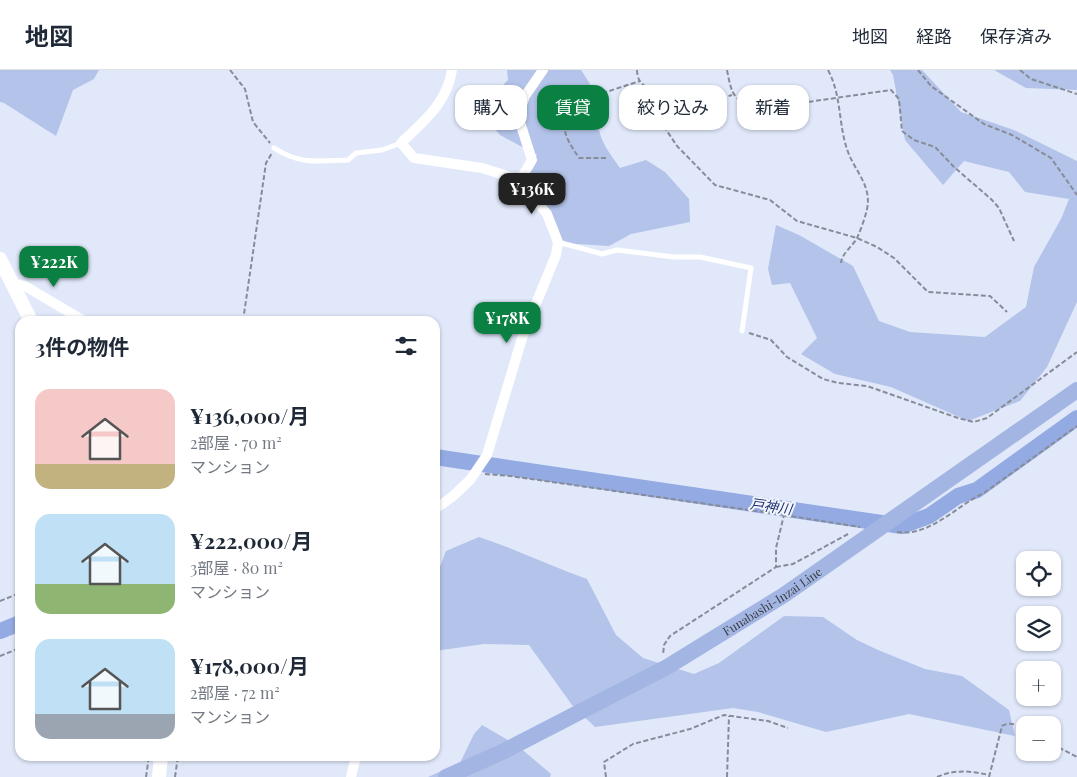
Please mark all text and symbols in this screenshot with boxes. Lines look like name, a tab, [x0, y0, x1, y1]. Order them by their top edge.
text: 地図	[25, 19, 73, 51]
text: 地図	[852, 24, 888, 48]
text: 経路	[916, 24, 952, 48]
text: 保存済み	[980, 24, 1052, 48]
chip: 購入	[455, 85, 527, 130]
chip: 賃貸	[537, 85, 609, 130]
chip: 絞り込み	[619, 85, 727, 130]
chip: 新着	[737, 85, 809, 130]
pin: ¥136K	[497, 172, 567, 215]
text: ¥136K	[509, 178, 555, 199]
pin: ¥222K	[19, 246, 89, 288]
text: ¥222K	[30, 251, 78, 272]
pin: ¥178K	[472, 302, 542, 344]
text: ¥178K	[485, 307, 529, 328]
text: 3件の物件	[35, 332, 129, 360]
icon: filters	[392, 332, 420, 360]
text: ¥136,000/月	[190, 401, 309, 429]
icon: home	[75, 409, 135, 469]
text: 2部屋 · 70 m²	[190, 432, 282, 453]
text: マンション	[190, 456, 270, 477]
water label: 戸神川	[749, 494, 795, 519]
text: ¥222,000/月	[190, 526, 312, 554]
icon: home	[75, 534, 135, 594]
map controls	[1016, 551, 1061, 761]
button: locate	[1016, 551, 1061, 596]
text: 3部屋 · 80 m²	[190, 557, 283, 578]
street label: Funabashi-Inzai Line	[720, 563, 825, 639]
text: マンション	[190, 581, 270, 602]
button: layers	[1016, 606, 1061, 651]
text: ¥178,000/月	[190, 651, 309, 679]
icon: home	[75, 659, 135, 719]
button: +	[1016, 661, 1061, 706]
text: 2部屋 · 72 m²	[190, 682, 280, 703]
text: マンション	[190, 706, 270, 727]
button: −	[1016, 716, 1061, 761]

